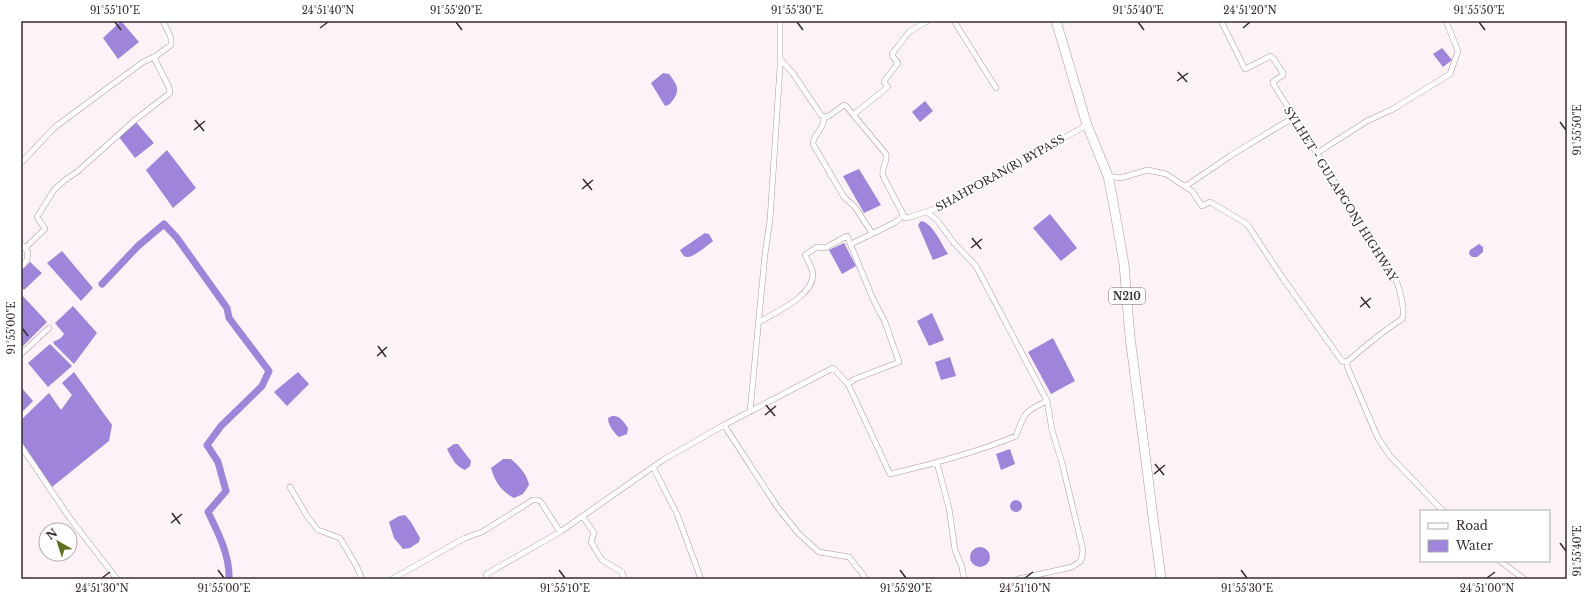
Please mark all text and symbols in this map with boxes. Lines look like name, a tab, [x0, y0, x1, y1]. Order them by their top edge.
text: 91°55'10"E	[90, 4, 140, 17]
text: 24°51'40"N	[302, 4, 354, 17]
text: 91°55'20"E	[430, 4, 482, 17]
text: 91°55'30"E	[771, 4, 823, 17]
text: 91°55'40"E	[1112, 4, 1164, 17]
text: 24°51'20"N	[1223, 4, 1277, 17]
text: 91°55'50"E	[1453, 4, 1505, 17]
street label: SYLHET - GULAPGONJ HIGHWAY	[1281, 104, 1401, 285]
text: 91°55'50"E	[1571, 104, 1584, 156]
street label: SHAHPORAN(R) BYPASS	[933, 132, 1067, 214]
road number: N210	[1109, 288, 1145, 304]
text: 91°55'00"E	[5, 302, 18, 354]
legend	[1420, 510, 1550, 562]
text: Road	[1456, 518, 1488, 533]
north arrow	[38, 522, 78, 562]
text: N	[43, 525, 61, 543]
text: 91°55'40"E	[1571, 525, 1584, 577]
text: Water	[1455, 538, 1493, 553]
text: 24°51'30"N	[75, 582, 129, 595]
text: 91°55'00"E	[198, 582, 250, 595]
text: 91°55'10"E	[540, 582, 590, 595]
text: 91°55'20"E	[880, 582, 932, 595]
text: 24°51'10"N	[999, 582, 1051, 595]
text: 91°55'30"E	[1221, 582, 1273, 595]
text: 24°51'00"N	[1460, 582, 1514, 595]

